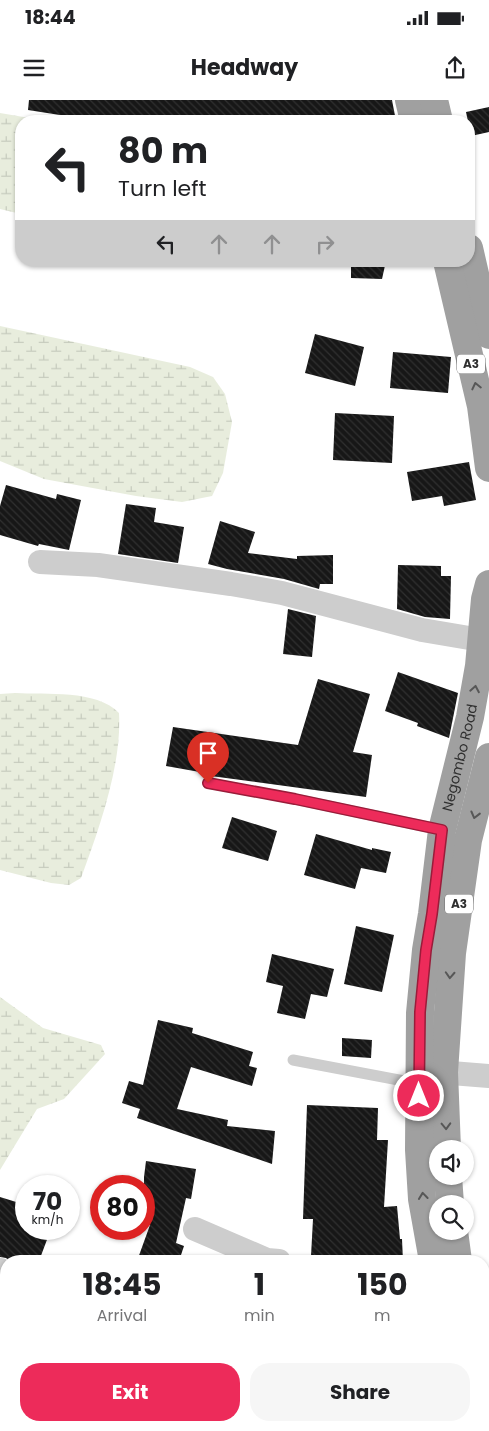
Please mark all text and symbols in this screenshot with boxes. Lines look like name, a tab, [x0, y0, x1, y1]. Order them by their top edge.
text: 18:44	[25, 4, 76, 31]
text: Headway	[191, 52, 298, 83]
icon: menu	[20, 54, 48, 82]
icon: share	[441, 54, 469, 82]
text: 80 m	[118, 126, 208, 175]
icon: left	[35, 135, 100, 200]
text: Turn left	[118, 173, 206, 204]
icon: left	[152, 230, 180, 258]
icon: ahead	[205, 230, 233, 258]
icon: ahead	[258, 230, 286, 258]
icon: right	[311, 230, 339, 258]
road number: A3	[457, 354, 485, 374]
one-way arrow	[471, 381, 482, 390]
one-way arrow	[469, 684, 479, 693]
street label: Negombo Road	[437, 702, 482, 813]
pin	[187, 732, 229, 783]
icon: arrive	[194, 739, 222, 767]
one-way arrow	[470, 811, 481, 820]
road number: A3	[445, 894, 473, 914]
one-way arrow	[445, 972, 456, 980]
position arrow	[392, 1069, 444, 1121]
one-way arrow	[441, 1122, 451, 1130]
map controls	[429, 1140, 474, 1240]
button: sound	[429, 1140, 474, 1185]
speed limit sign: 80	[90, 1175, 155, 1240]
text: 70	[33, 1184, 62, 1219]
one-way arrow	[417, 1192, 428, 1200]
button: search	[429, 1195, 474, 1240]
text: km/h	[32, 1211, 63, 1228]
text: 18:45	[82, 1263, 162, 1306]
text: 1	[254, 1263, 265, 1306]
text: 150	[357, 1263, 408, 1306]
text: Arrival	[97, 1304, 147, 1327]
text: min	[244, 1304, 275, 1327]
text: m	[374, 1304, 391, 1327]
button: Exit	[20, 1363, 240, 1421]
button: Share	[250, 1363, 470, 1421]

